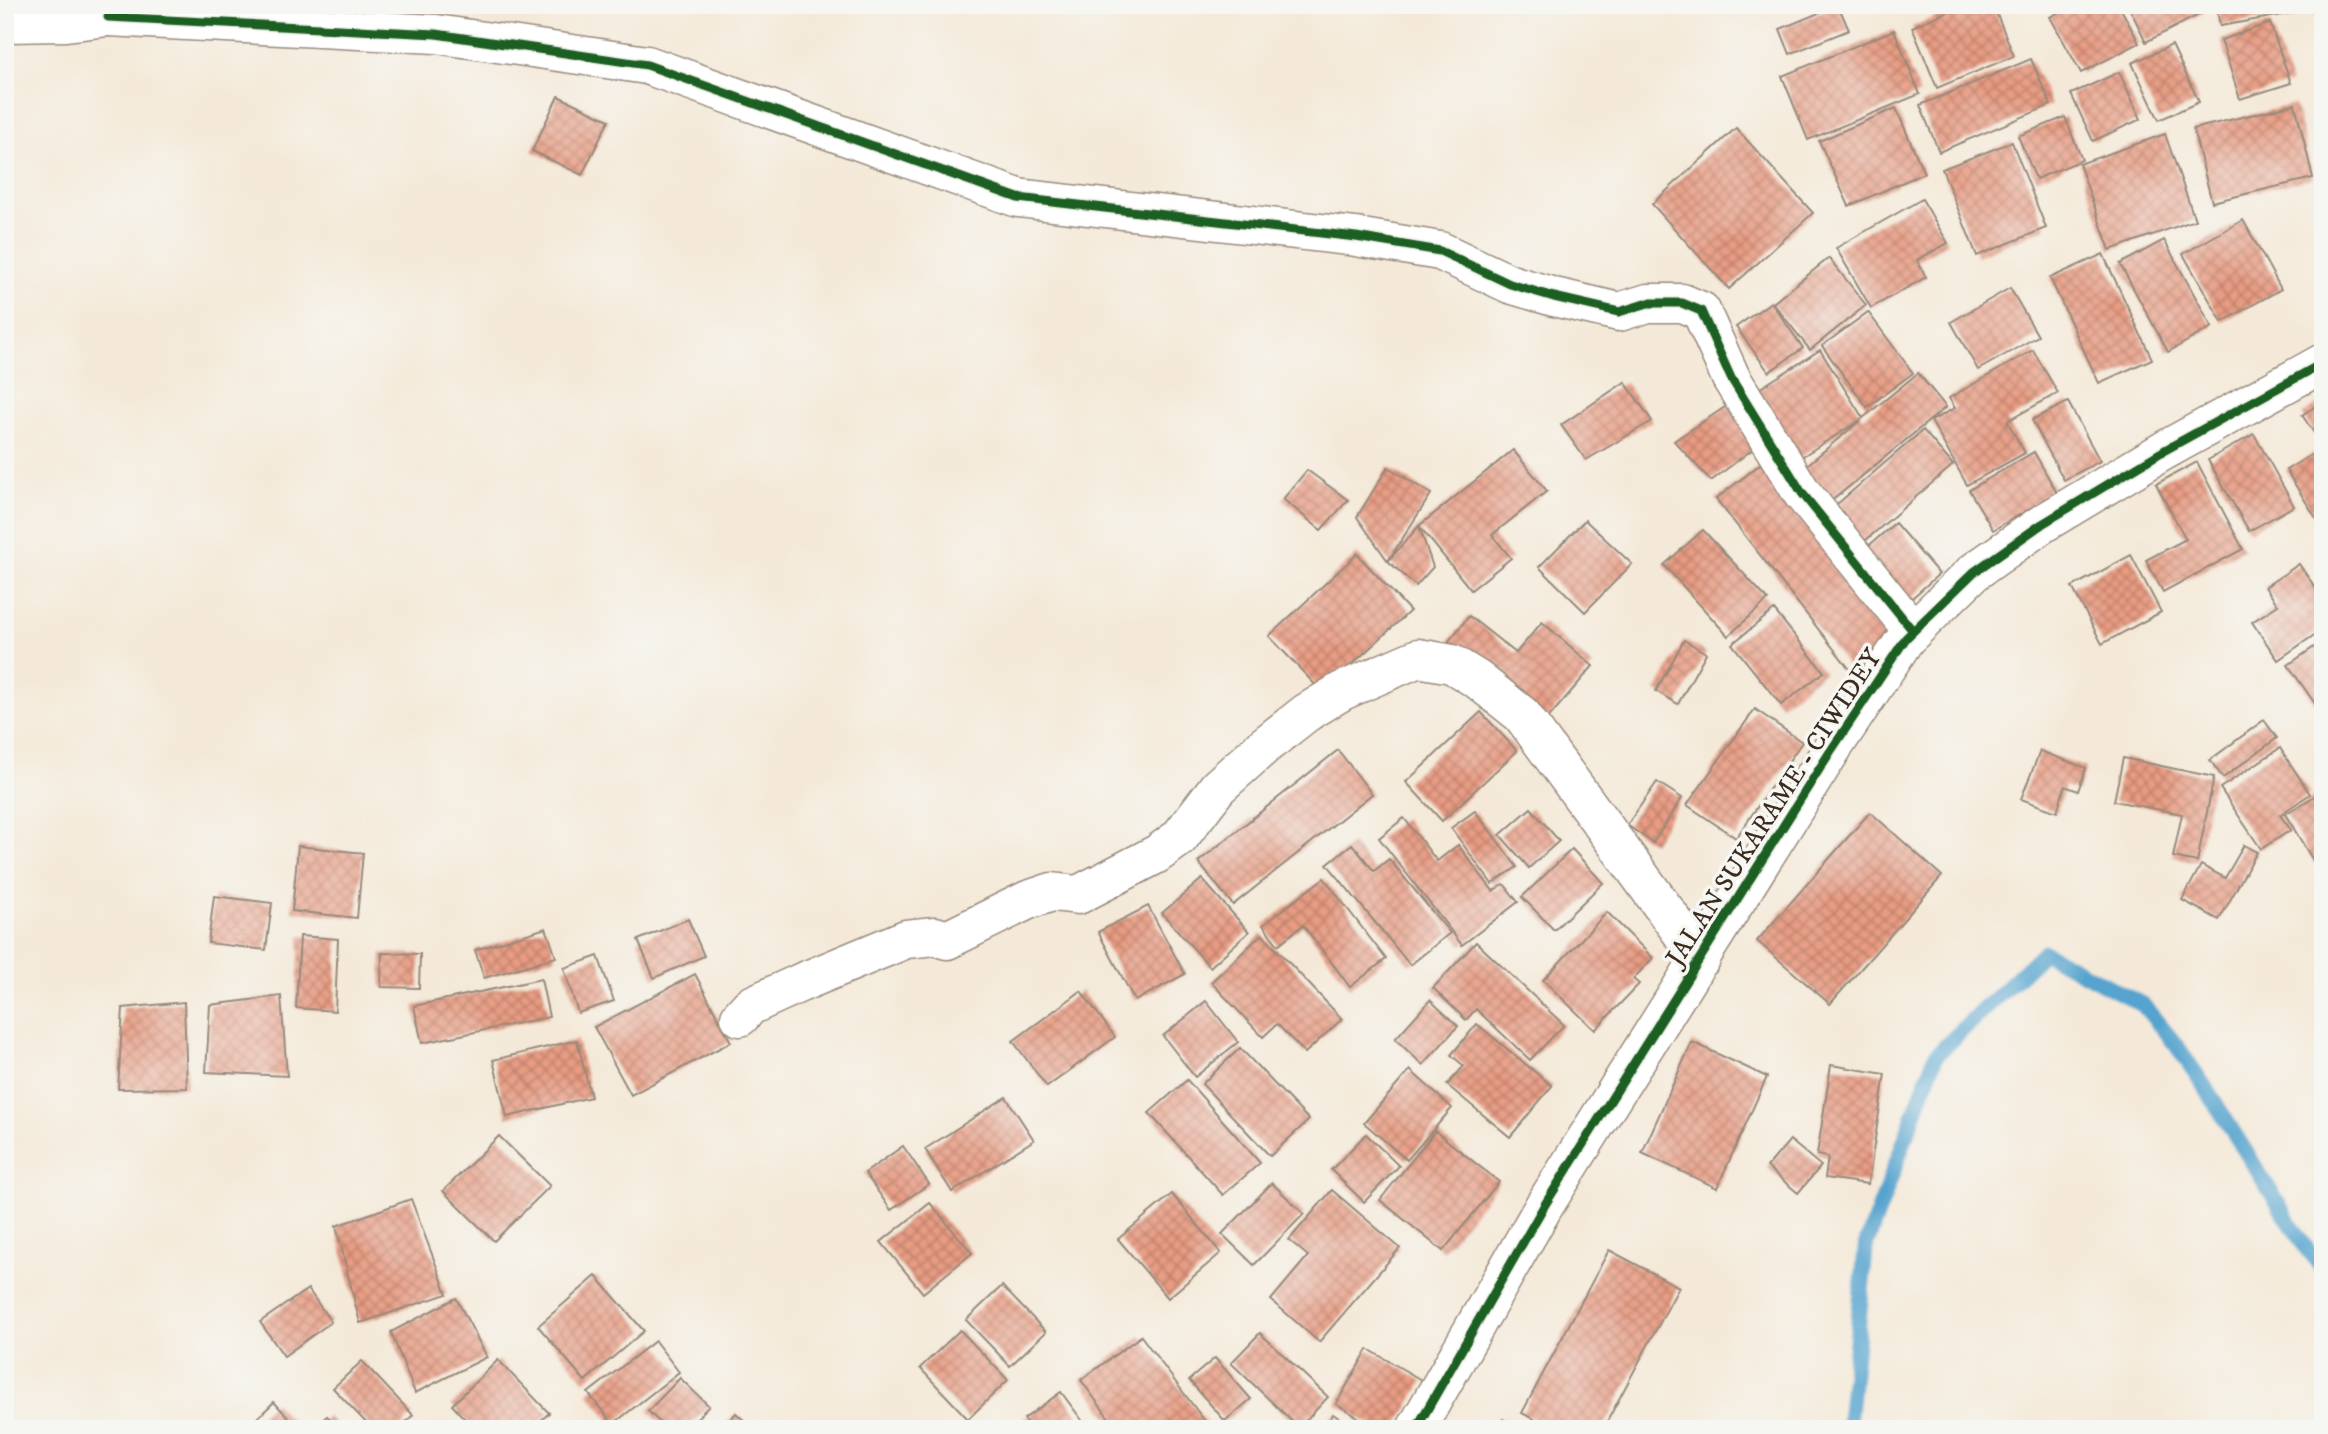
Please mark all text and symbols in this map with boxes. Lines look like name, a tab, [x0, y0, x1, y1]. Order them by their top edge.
street label: JALAN SUKARAME - CIWIDEY	[1658, 642, 1890, 974]

